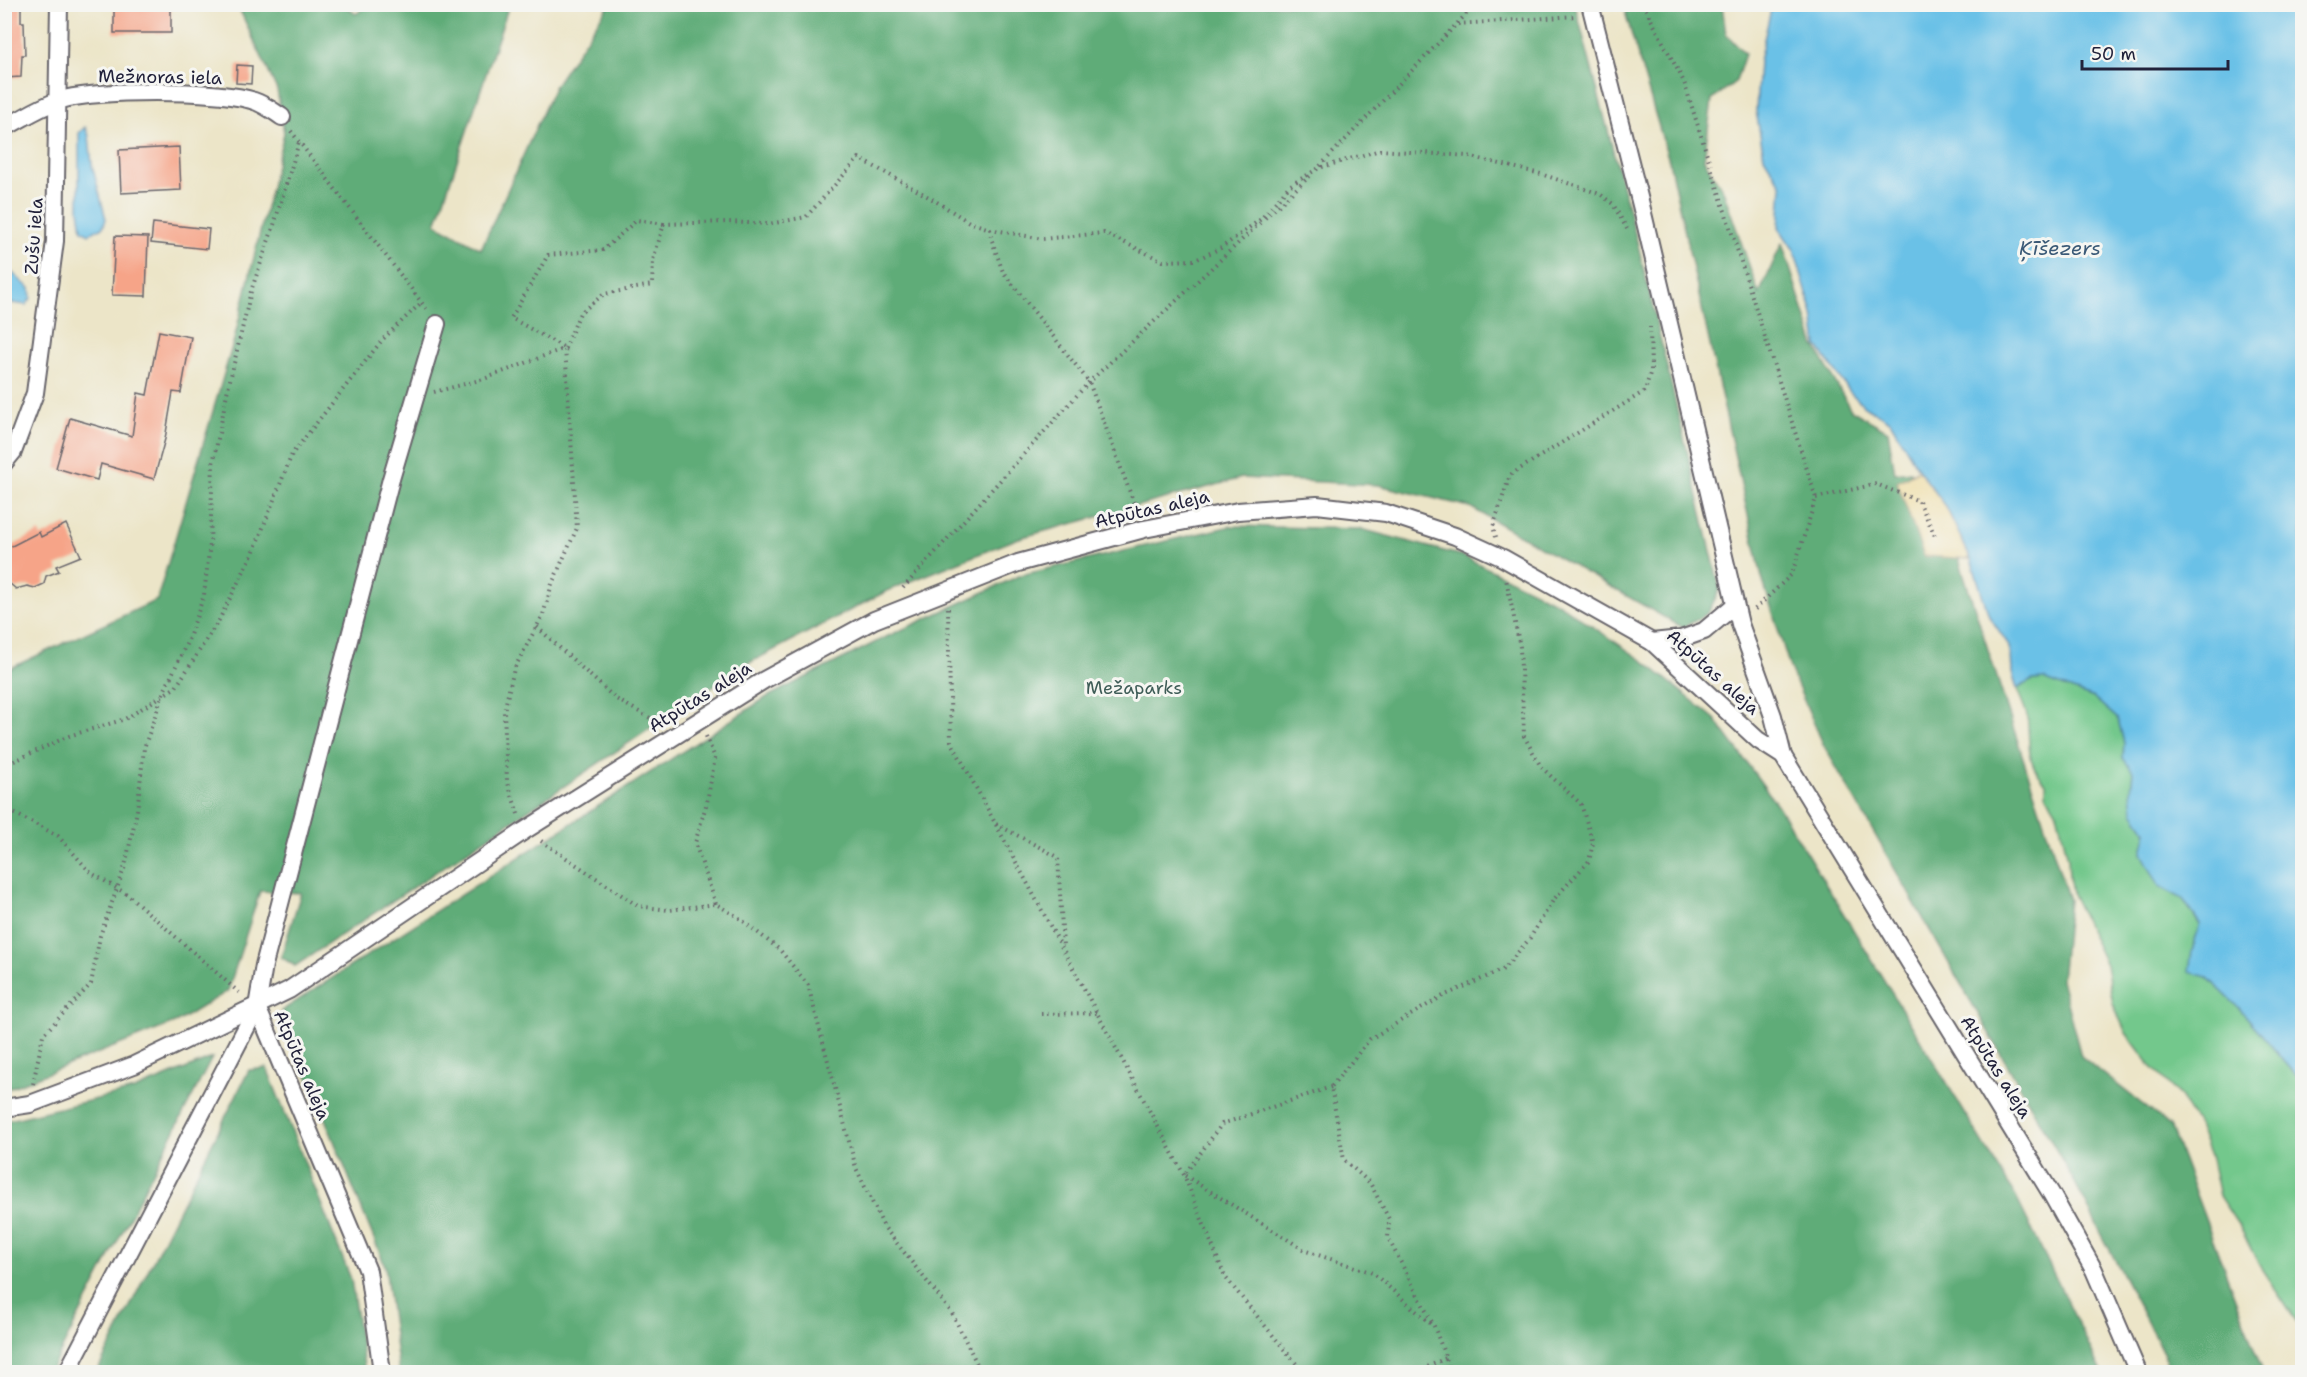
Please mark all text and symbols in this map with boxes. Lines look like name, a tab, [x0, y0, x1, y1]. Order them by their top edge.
scale bar	[2082, 33, 2228, 71]
text: 50 m	[2091, 42, 2136, 66]
street label: Mežnoras iela	[98, 64, 222, 90]
street label: Zušu iela	[19, 197, 49, 275]
water label: Ķīšezers	[2019, 235, 2101, 262]
street label: Atpūtas aleja	[1092, 484, 1212, 534]
street label: Atpūtas aleja	[1661, 624, 1765, 720]
street label: Atpūtas aleja	[644, 656, 756, 738]
park label: Mežaparks	[1086, 676, 1182, 700]
street label: Atpūtas aleja	[268, 1006, 336, 1124]
street label: Atpūtas aleja	[1955, 1011, 2037, 1123]

